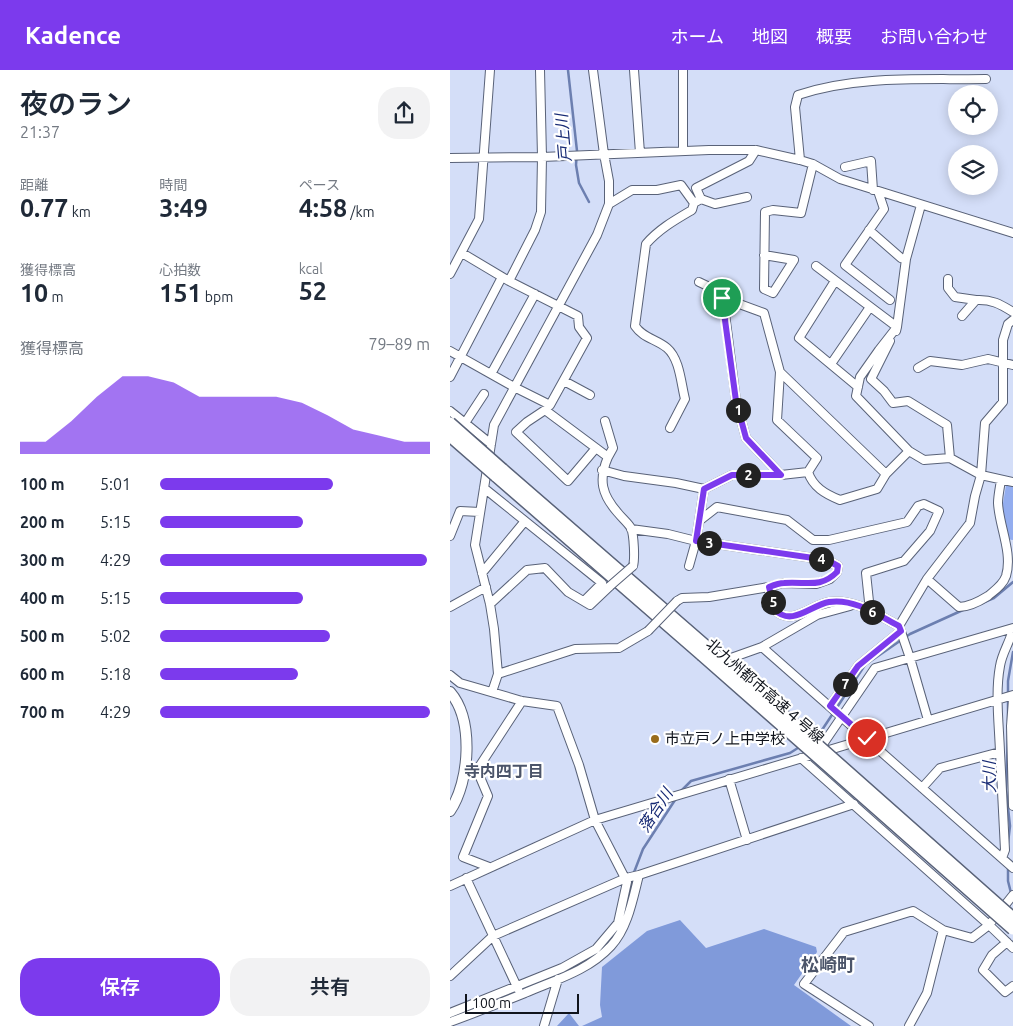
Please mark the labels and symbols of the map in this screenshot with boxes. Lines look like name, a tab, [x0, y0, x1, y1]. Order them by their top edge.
water label: 戸上川	[552, 111, 574, 163]
pin	[701, 277, 743, 319]
pin: 1	[726, 398, 750, 422]
pin: 2	[736, 462, 760, 488]
pin: 3	[696, 530, 722, 556]
pin: 4	[808, 546, 834, 572]
pin: 5	[760, 590, 786, 614]
pin: 6	[860, 600, 884, 624]
street label: 北九州都市高速４号線	[703, 635, 828, 746]
pin: 7	[832, 672, 858, 696]
pin	[846, 717, 888, 759]
place label: 市立戸ノ上中学校	[665, 730, 785, 747]
marker: 市立戸ノ上中学校	[649, 733, 661, 745]
water label: 大川	[980, 759, 998, 793]
district label: 寺内四丁目	[464, 762, 544, 780]
water label: 落合川	[634, 783, 677, 835]
district label: 松崎町	[801, 954, 855, 974]
scale bar	[465, 991, 579, 1014]

